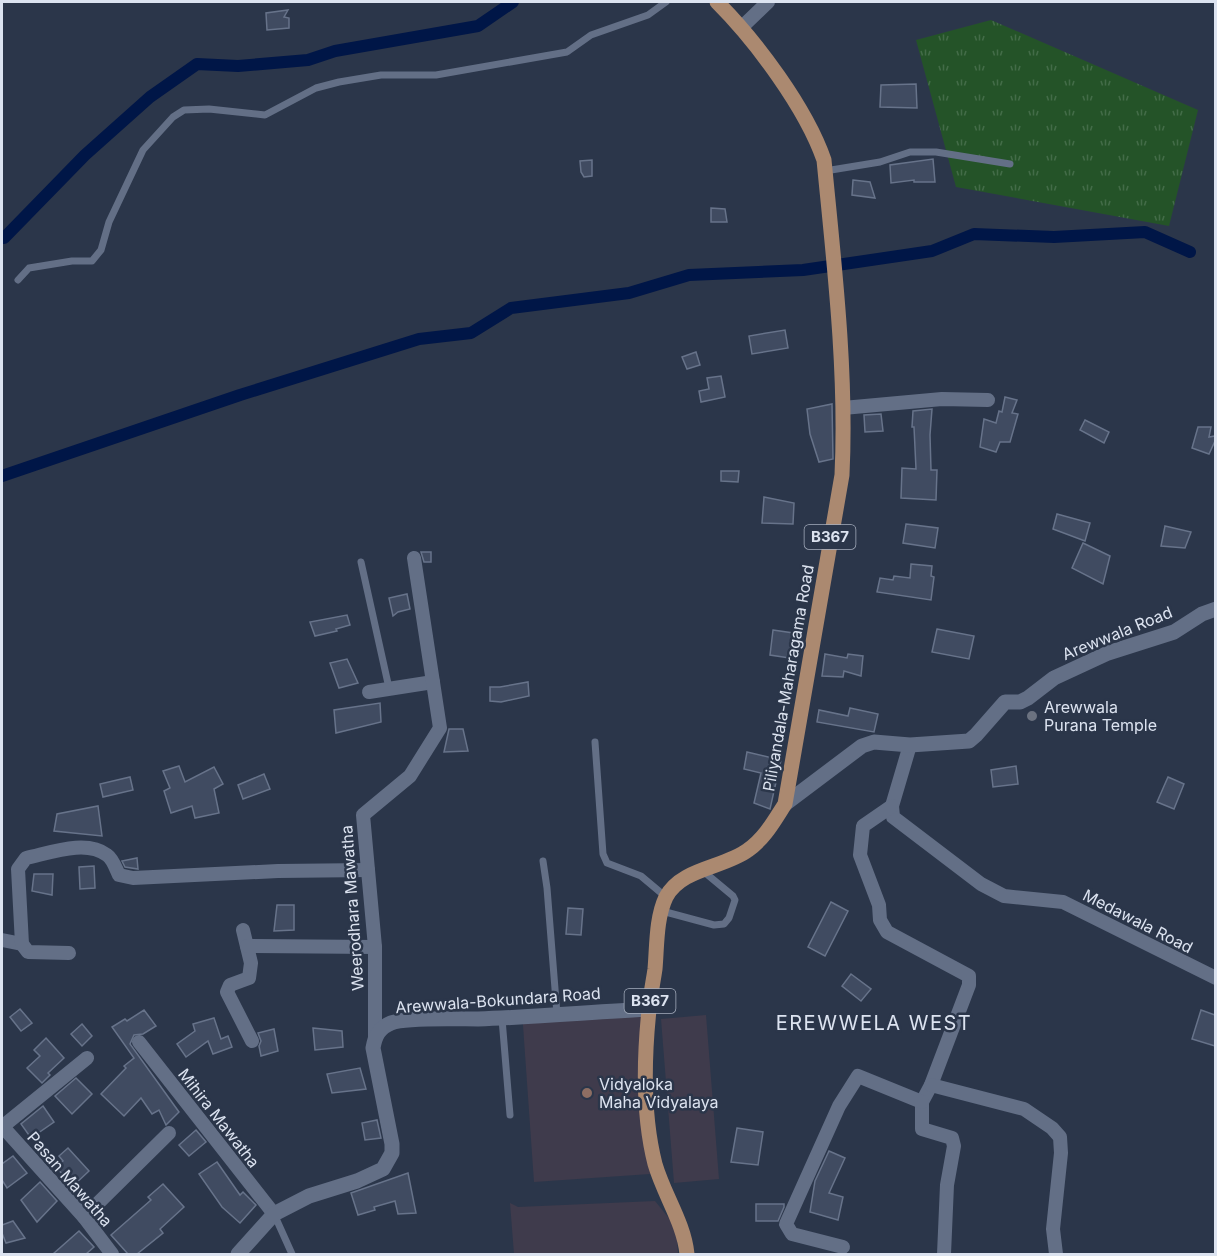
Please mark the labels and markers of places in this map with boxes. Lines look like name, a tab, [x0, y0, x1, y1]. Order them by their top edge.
place label: Arewwala Purana Temple	[1044, 697, 1157, 735]
marker: Arewwala Purana Temple	[1025, 709, 1039, 723]
place label: Vidyaloka Maha Vidyalaya	[599, 1074, 719, 1112]
marker: Vidyaloka Maha Vidyalaya	[580, 1086, 594, 1100]

